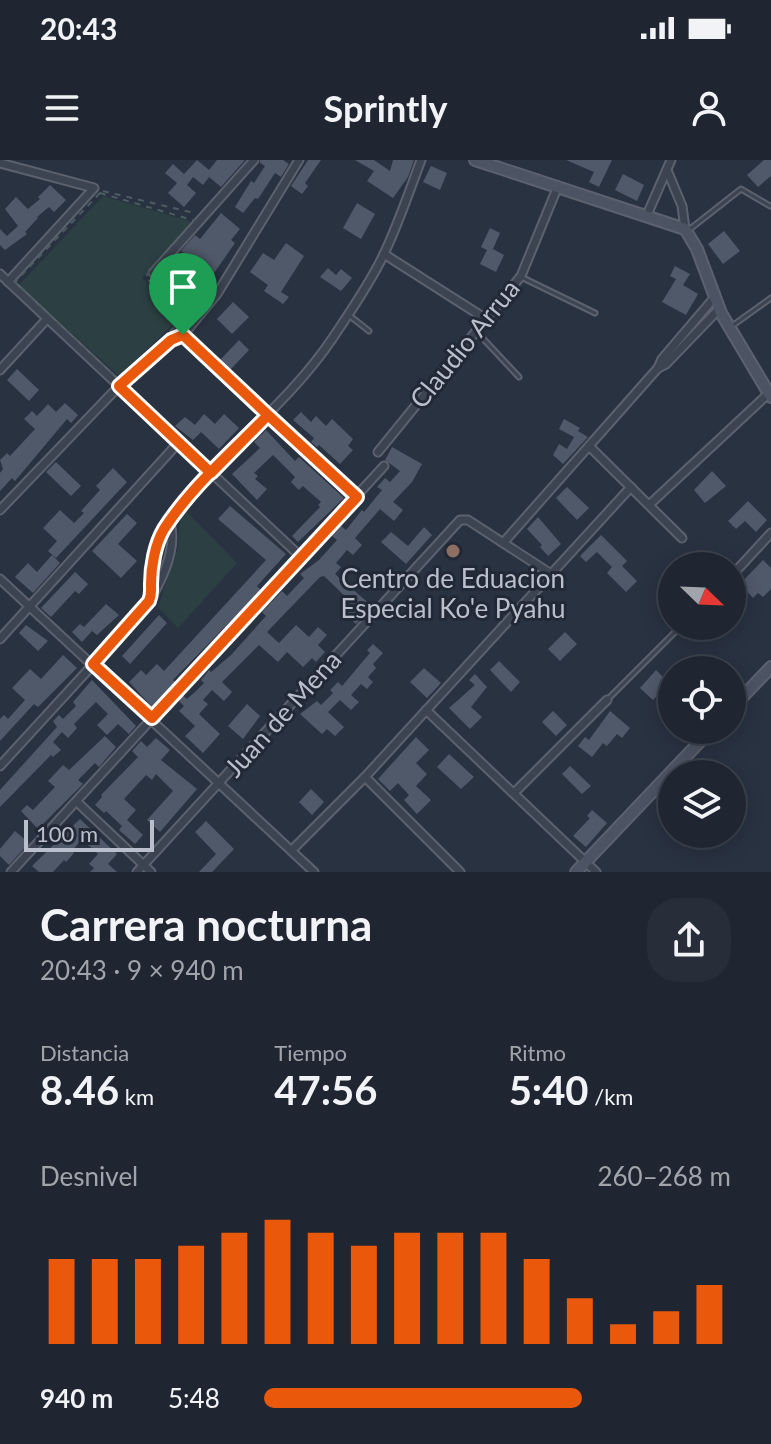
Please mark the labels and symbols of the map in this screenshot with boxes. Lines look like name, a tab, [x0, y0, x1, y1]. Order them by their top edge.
pin	[149, 253, 217, 335]
street label: Claudio Arrua	[403, 273, 526, 414]
marker: Centro de Eduacion Especial Ko'e Pyahu	[444, 542, 462, 560]
north arrow	[658, 552, 746, 640]
place label: Centro de Eduacion Especial Ko'e Pyahu	[340, 562, 566, 624]
street label: Juan de Mena	[217, 644, 347, 783]
scale bar	[24, 816, 154, 852]

